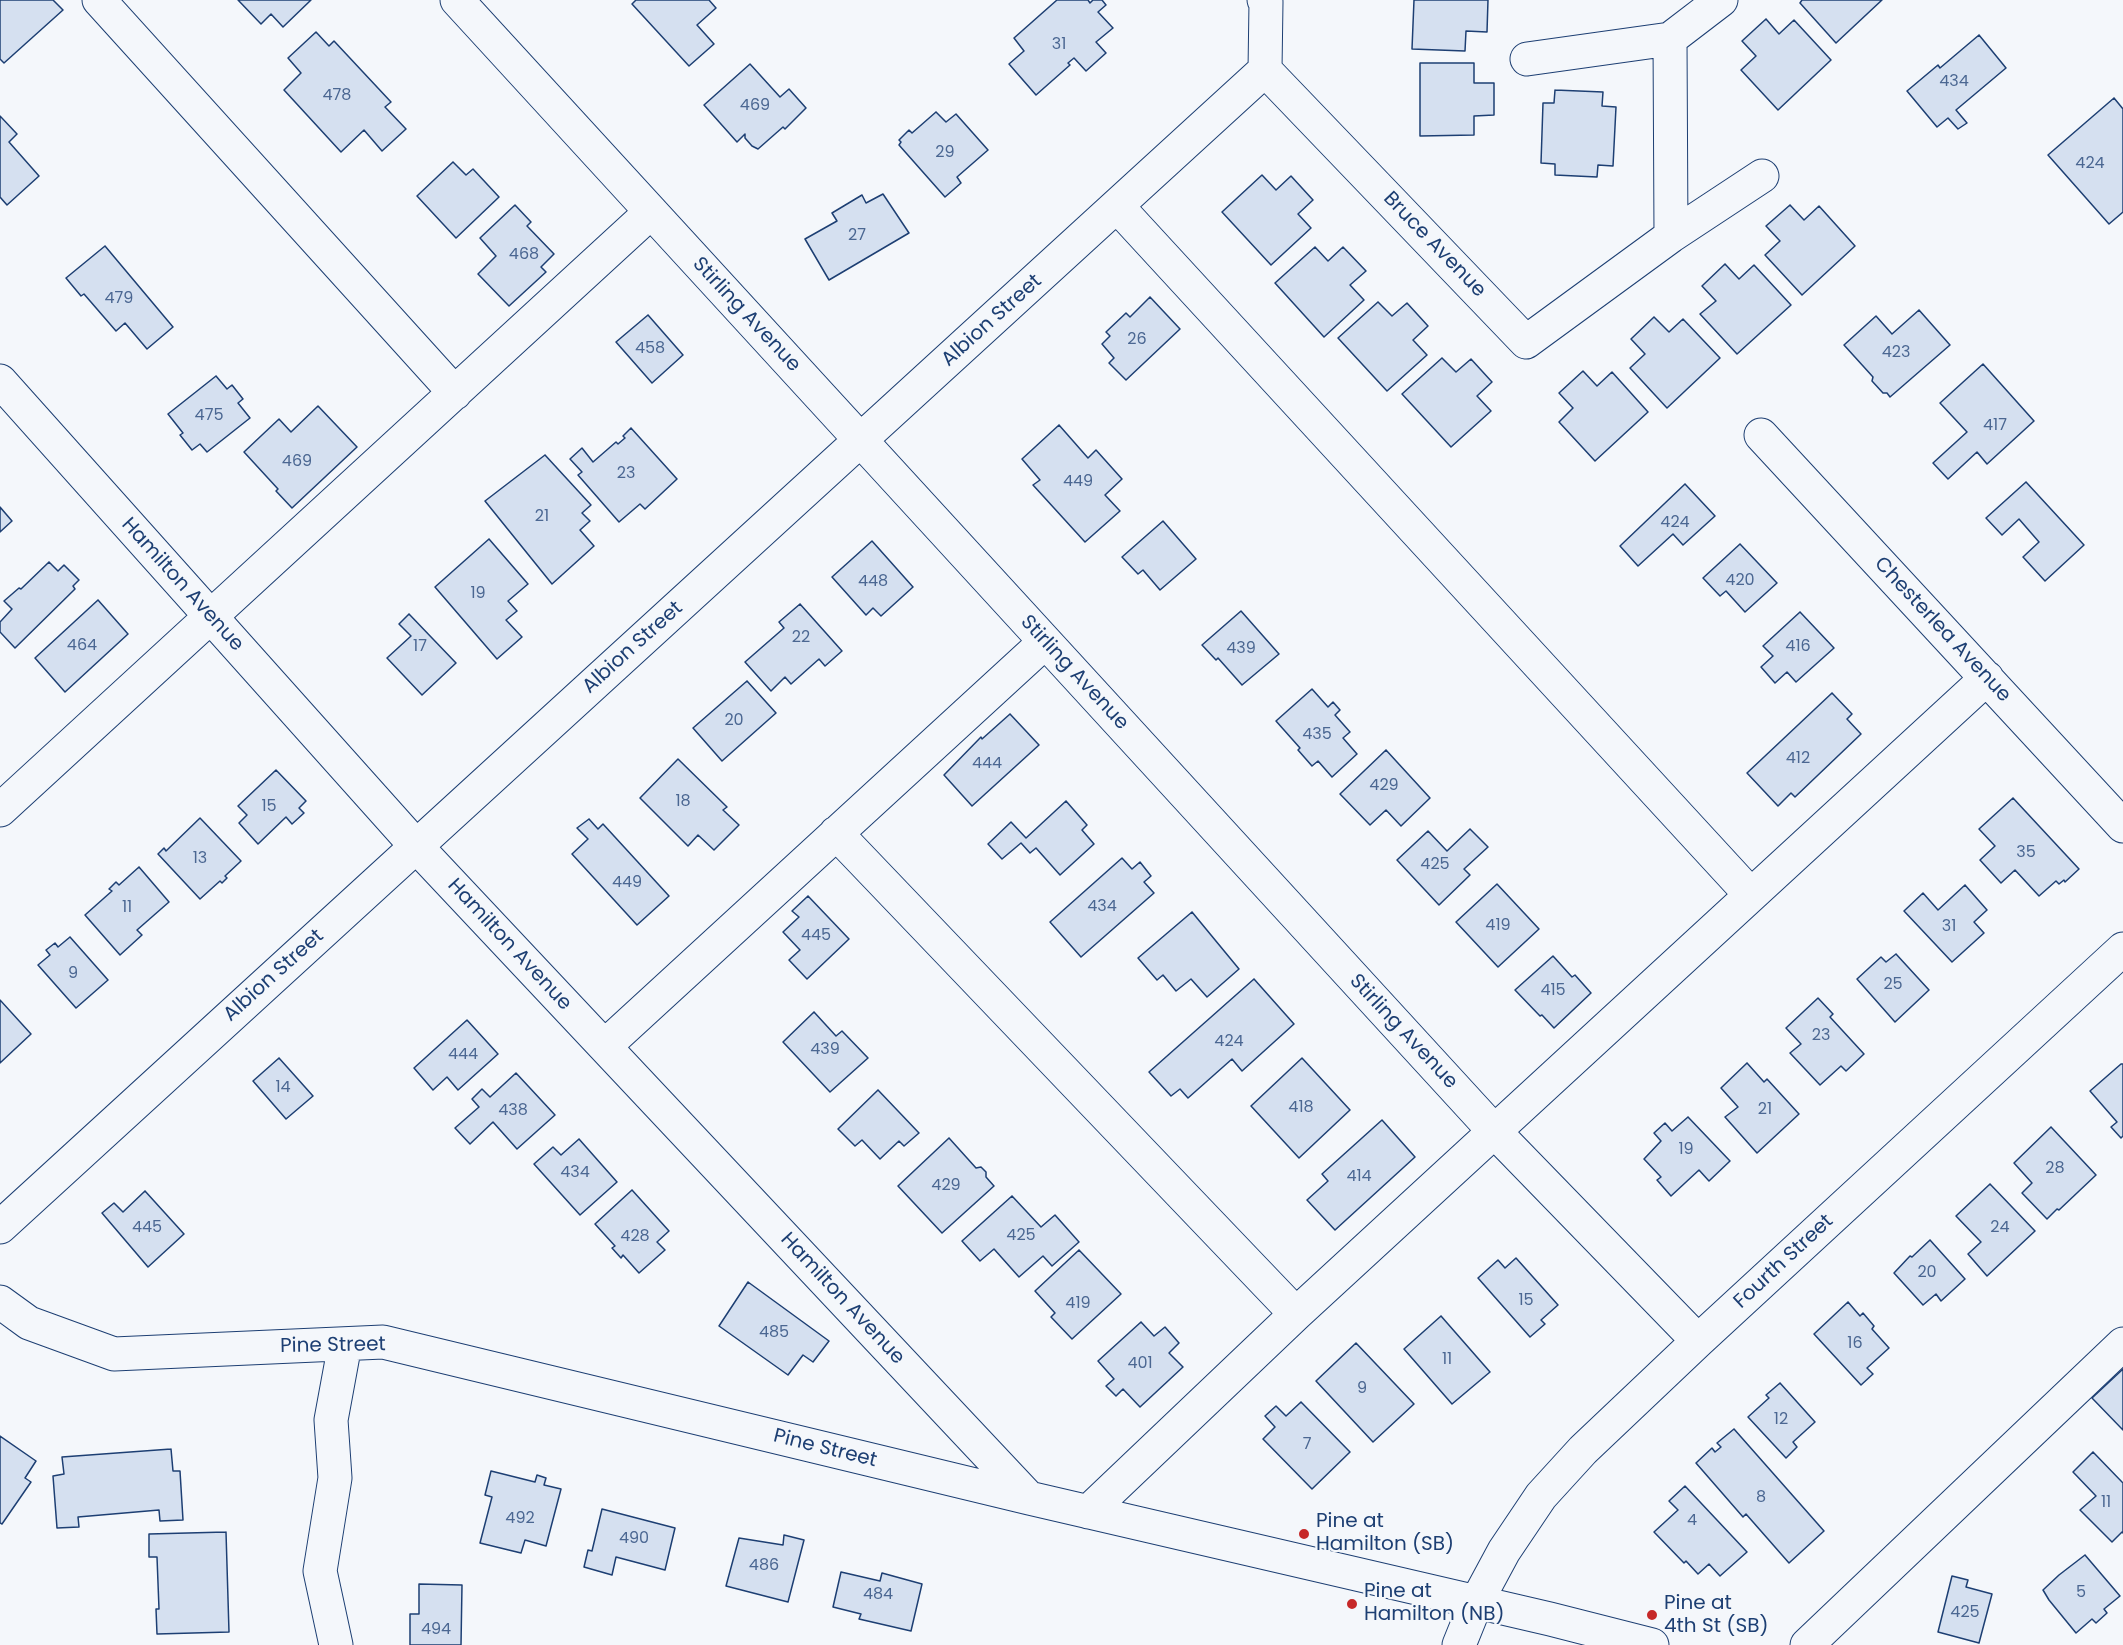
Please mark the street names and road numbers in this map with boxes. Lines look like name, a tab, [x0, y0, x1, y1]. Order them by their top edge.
street label: Bruce Avenue	[1378, 187, 1490, 303]
street label: Stirling Avenue	[687, 253, 805, 377]
street label: Albion Street	[937, 270, 1047, 372]
street label: Hamilton Avenue	[116, 513, 248, 657]
street label: Chesterlea Avenue	[1869, 553, 2015, 707]
street label: Albion Street	[578, 597, 688, 699]
street label: Stirling Avenue	[1015, 611, 1133, 735]
street label: Hamilton Avenue	[442, 874, 576, 1016]
street label: Albion Street	[219, 925, 329, 1027]
street label: Stirling Avenue	[1344, 970, 1462, 1094]
street label: Fourth Street	[1729, 1210, 1839, 1314]
street label: Hamilton Avenue	[775, 1228, 909, 1370]
street label: Pine Street	[280, 1333, 386, 1359]
street label: Pine Street	[771, 1425, 879, 1473]

